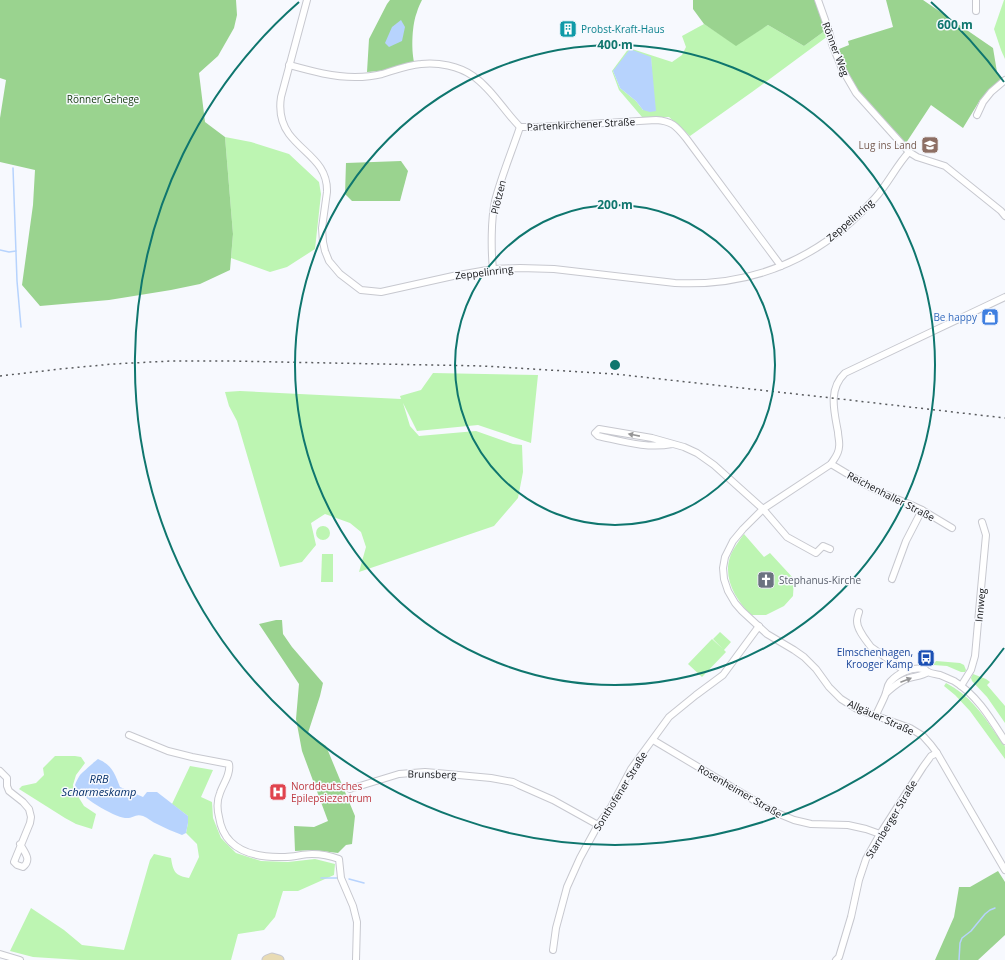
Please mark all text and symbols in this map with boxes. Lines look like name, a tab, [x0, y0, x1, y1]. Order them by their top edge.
text: 600 m	[937, 16, 973, 33]
building icon: Probst-Kraft-Haus	[558, 19, 578, 39]
street label: Rönner Weg	[819, 20, 853, 79]
place label: Probst-Kraft-Haus	[581, 22, 665, 36]
text: 400 m	[597, 36, 633, 53]
park label: Rönner Gehege	[67, 92, 140, 106]
street label: Partenkirchener Straße	[527, 114, 636, 134]
school or university icon: Lug ins Land	[920, 135, 940, 155]
place label: Lug ins Land	[859, 138, 917, 152]
street label: Plötzen	[487, 179, 509, 215]
street label: Zeppelinring	[823, 195, 877, 244]
text: 200 m	[597, 196, 633, 213]
street label: Zeppelinring	[454, 261, 514, 283]
shop icon: Be happy	[980, 307, 1000, 327]
place label: Be happy	[933, 310, 978, 324]
centre of rings	[608, 358, 622, 372]
one-way arrow	[628, 431, 640, 437]
street label: Reichenhaller Straße	[845, 468, 938, 524]
church icon: Stephanus-Kirche	[756, 570, 776, 590]
place label: Stephanus-Kirche	[779, 573, 861, 587]
street label: Innweg	[971, 587, 989, 623]
place label: Elmschenhagen, Krooger Kamp	[837, 645, 913, 671]
bus stop icon: Elmschenhagen, Krooger Kamp	[916, 648, 936, 668]
one-way arrow	[900, 676, 912, 682]
street label: Allgäuer Straße	[846, 696, 917, 738]
street label: Sonthofener Straße	[590, 748, 650, 833]
street label: Rosenheimer Straße	[695, 761, 785, 821]
street label: Brunsberg	[407, 767, 457, 781]
water label: RRB Scharmeskamp	[62, 771, 136, 799]
street label: Starnberger Straße	[862, 777, 920, 861]
place label: Norddeutsches Epilepsiezentrum	[291, 779, 372, 805]
hospital icon: Norddeutsches Epilepsiezentrum	[268, 782, 288, 802]

